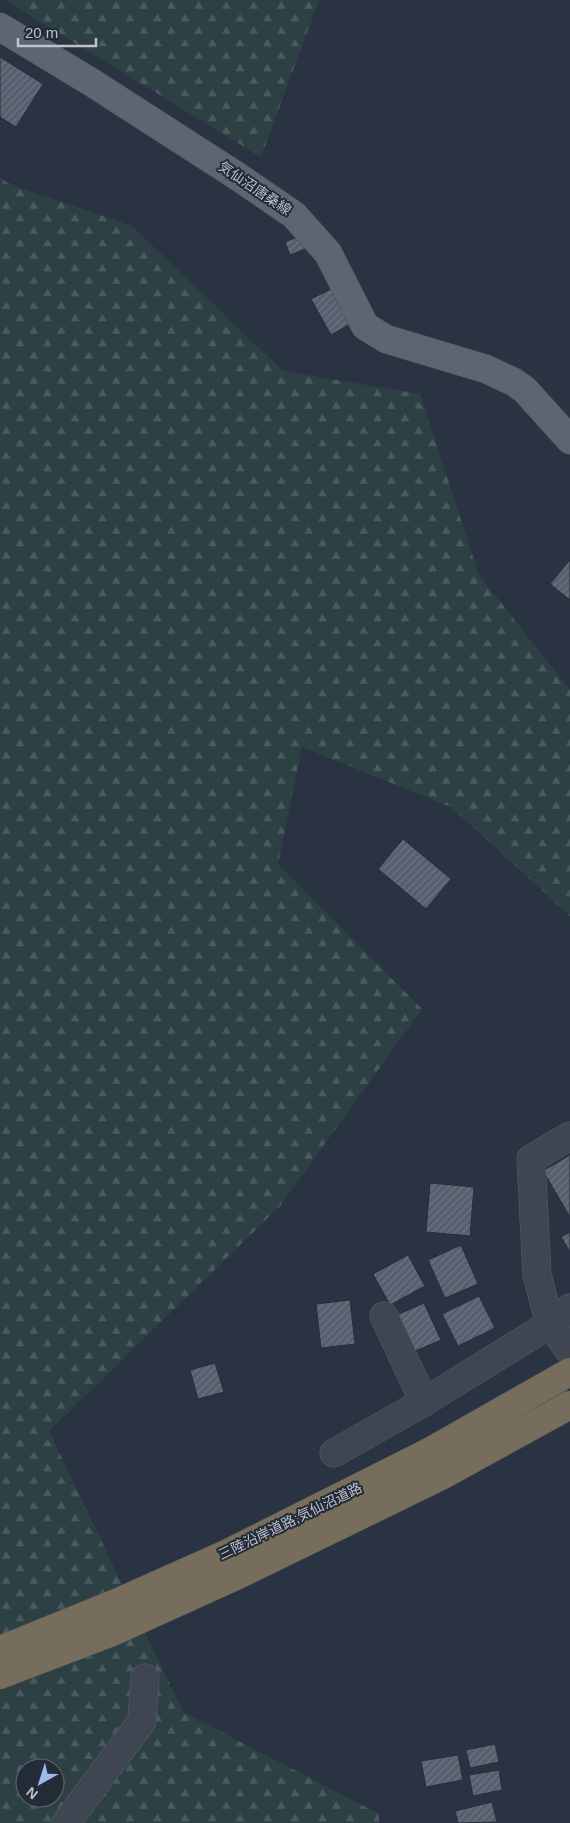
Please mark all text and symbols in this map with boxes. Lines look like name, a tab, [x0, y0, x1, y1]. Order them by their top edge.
scale bar	[18, 15, 95, 47]
text: 20 m	[25, 24, 58, 41]
street label: 気仙沼唐桑線	[216, 158, 294, 218]
street label: 三陸沿岸道路;気仙沼道路	[216, 1479, 364, 1563]
north arrow	[15, 1758, 65, 1808]
text: N	[23, 1784, 41, 1803]

